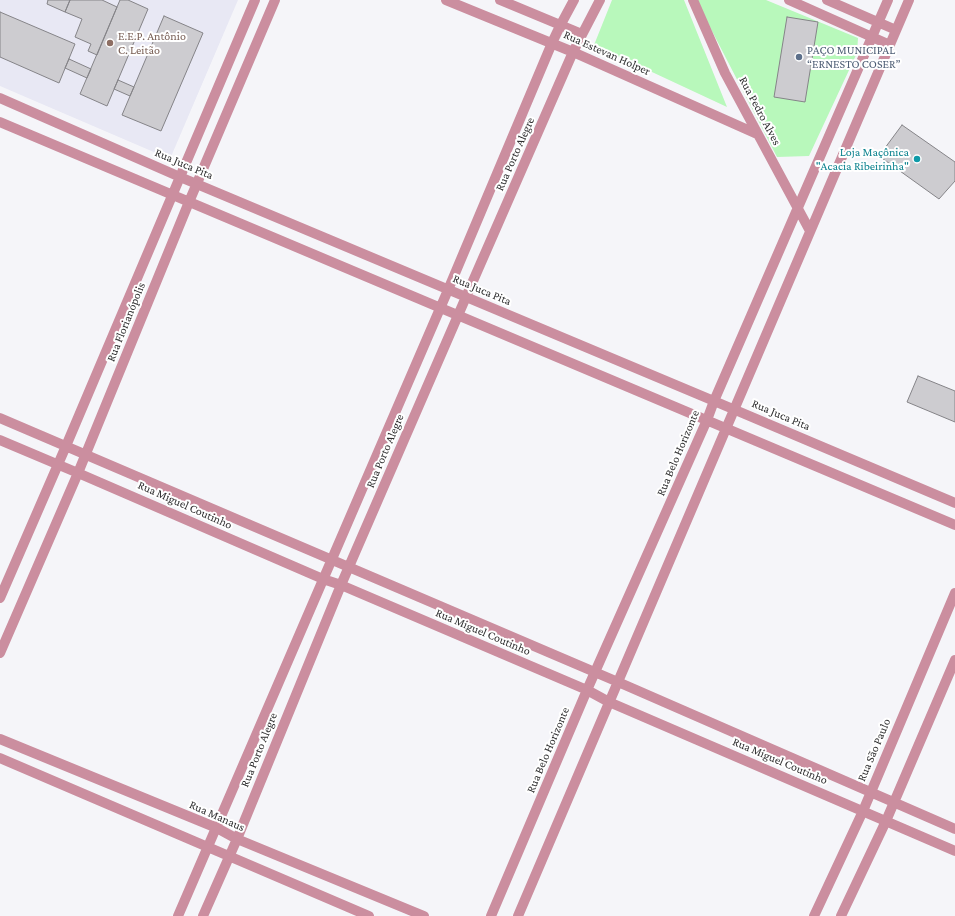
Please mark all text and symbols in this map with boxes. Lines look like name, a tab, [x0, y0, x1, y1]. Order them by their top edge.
street label: Rua Estevan Holper	[561, 27, 653, 79]
place label: E.E.P. Antônio C. Leitão	[118, 29, 186, 57]
marker: E.E.P. Antônio C. Leitão	[105, 38, 115, 48]
place label: PAÇO MUNICIPAL “ERNESTO COSER”	[807, 43, 900, 71]
marker: PAÇO MUNICIPAL “ERNESTO COSER”	[794, 52, 804, 62]
street label: Rua Pedro Alves	[736, 74, 784, 148]
street label: Rua Porto Alegre	[492, 115, 538, 193]
street label: Rua Juca Pita	[153, 145, 215, 183]
place label: Loja Maçônica "Acacia Ribeirinha"	[816, 145, 909, 173]
marker: Loja Maçônica "Acacia Ribeirinha"	[912, 154, 922, 164]
street label: Rua Juca Pita	[451, 271, 513, 309]
street label: Rua Florianópolis	[104, 280, 148, 364]
street label: Rua Juca Pita	[750, 396, 812, 434]
street label: Rua Belo Horizonte	[653, 408, 703, 498]
street label: Rua Porto Alegre	[363, 412, 407, 490]
street label: Rua Miguel Coutinho	[136, 478, 234, 532]
street label: Rua Miguel Coutinho	[433, 605, 533, 659]
street label: Rua Belo Horizonte	[523, 705, 573, 795]
street label: Rua Porto Alegre	[238, 711, 280, 789]
street label: Rua São Paulo	[854, 716, 894, 784]
street label: Rua Miguel Coutinho	[730, 734, 830, 788]
street label: Rua Manaus	[187, 797, 247, 835]

